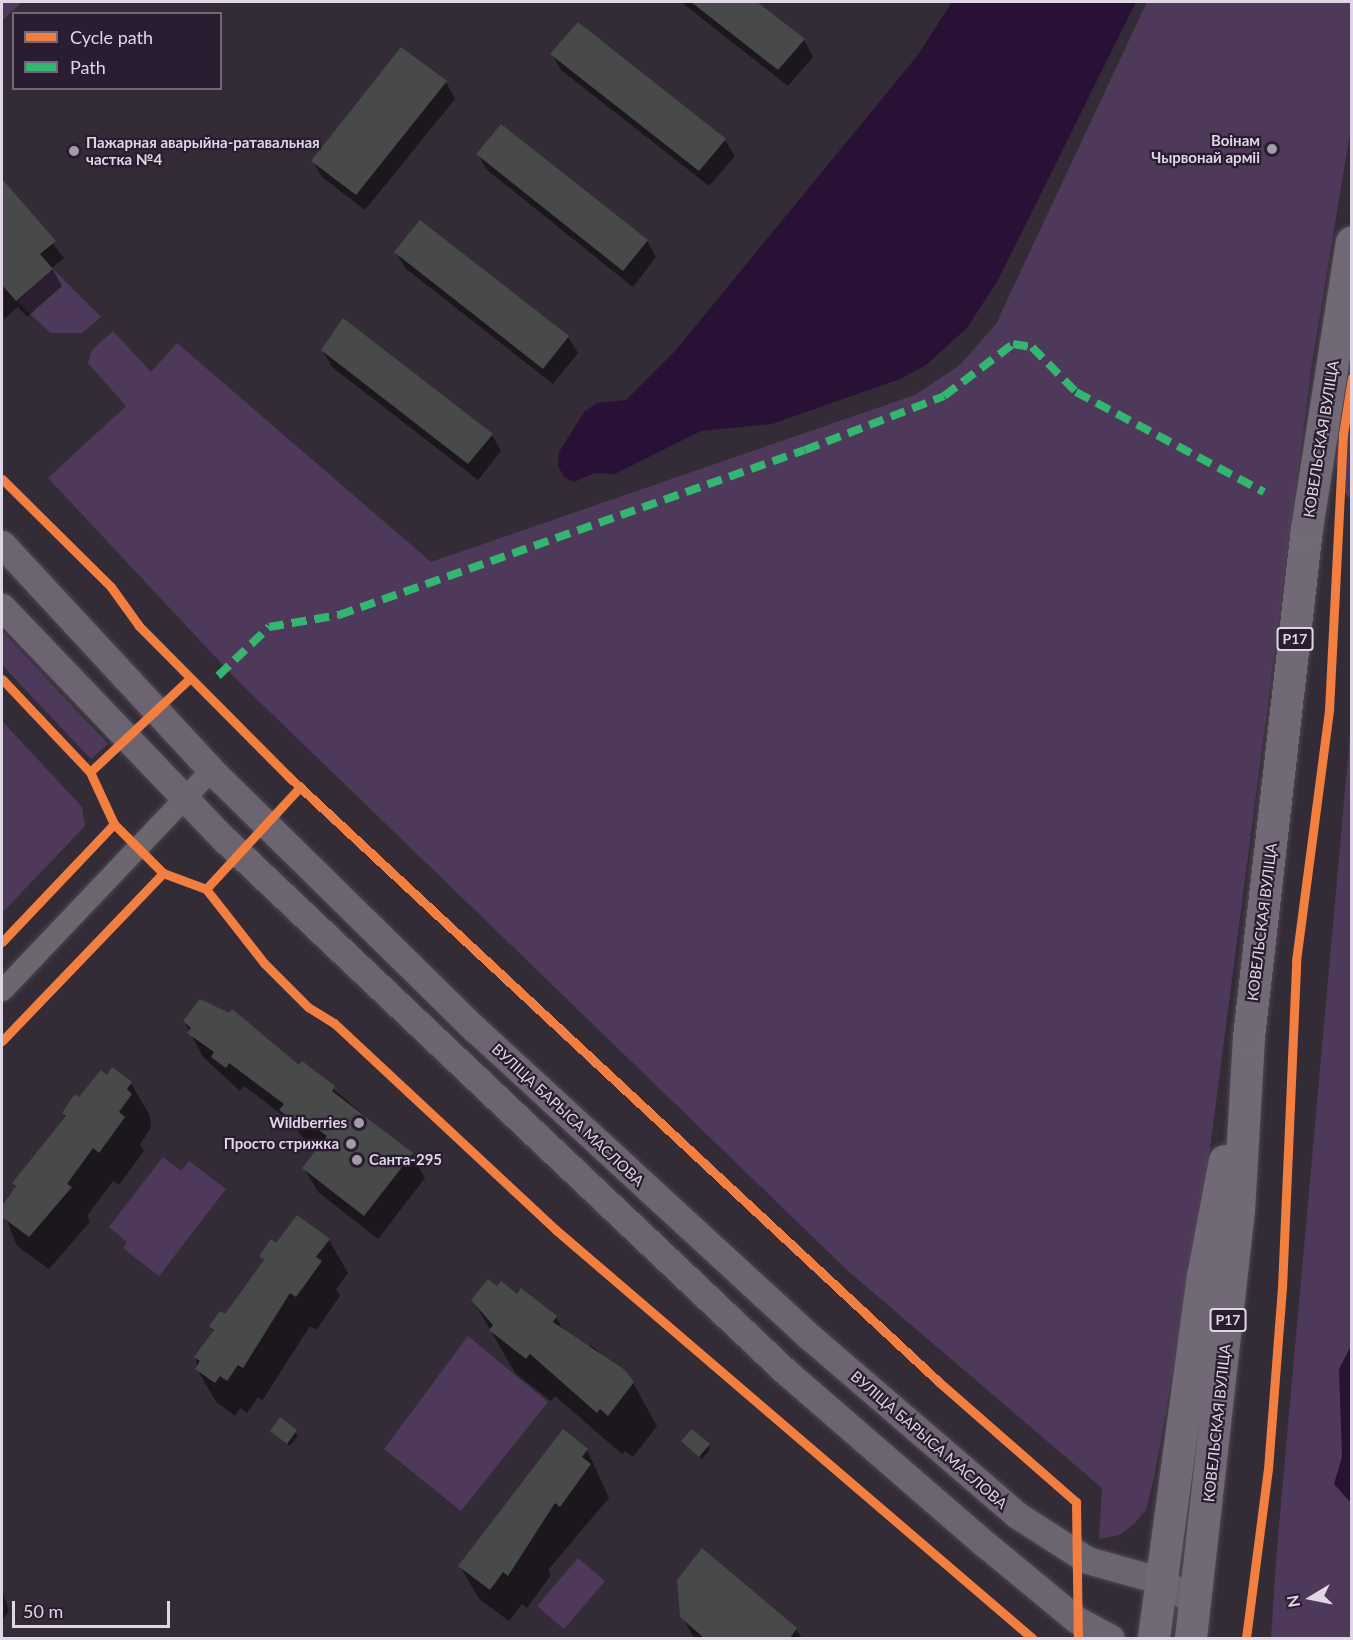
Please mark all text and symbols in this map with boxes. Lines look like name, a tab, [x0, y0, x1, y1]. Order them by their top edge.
legend	[12, 12, 222, 90]
text: Cycle path	[70, 26, 153, 48]
text: Path	[70, 56, 106, 78]
place label: Воінам Чырвонай арміі	[1151, 131, 1260, 166]
place label: Пажарная аварыйна-ратавальная частка №4	[86, 133, 320, 168]
marker: Воінам Чырвонай арміі	[1265, 142, 1279, 156]
marker: Пажарная аварыйна-ратавальная частка №4	[67, 144, 81, 158]
street label: КОВЕЛЬСКАЯ ВУЛІЦА	[1300, 359, 1342, 519]
road number: Р17	[1276, 628, 1314, 650]
street label: КОВЕЛЬСКАЯ ВУЛІЦА	[1243, 842, 1281, 1002]
street label: ВУЛІЦА БАРЫСА МАСЛОВА	[488, 1040, 648, 1190]
place label: Wildberries	[269, 1114, 347, 1132]
marker: Wildberries	[352, 1116, 366, 1130]
place label: Просто стрижка	[224, 1135, 339, 1153]
marker: Просто стрижка	[344, 1137, 358, 1151]
place label: Санта-295	[369, 1151, 442, 1169]
marker: Санта-295	[350, 1153, 364, 1167]
road number: Р17	[1208, 1309, 1248, 1331]
street label: КОВЕЛЬСКАЯ ВУЛІЦА	[1200, 1343, 1234, 1503]
street label: ВУЛІЦА БАРЫСА МАСЛОВА	[847, 1367, 1011, 1513]
north arrow	[1281, 1568, 1341, 1628]
scale bar	[15, 1589, 172, 1627]
text: N	[1282, 1594, 1303, 1609]
text: 50 m	[23, 1600, 63, 1622]

